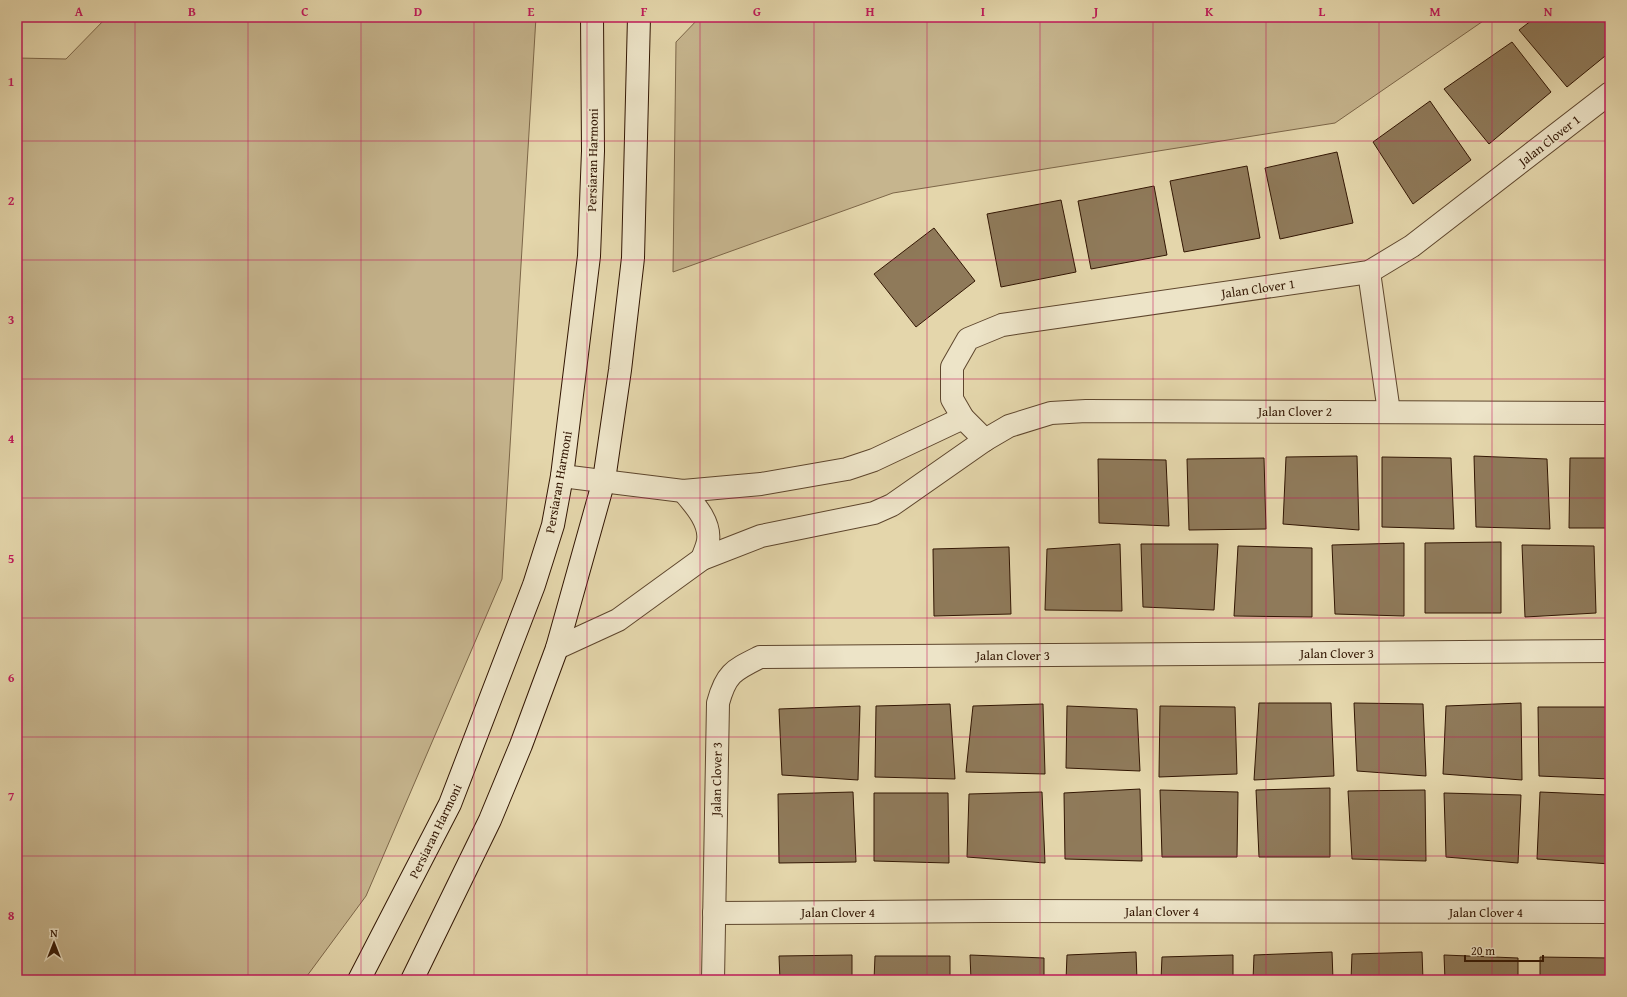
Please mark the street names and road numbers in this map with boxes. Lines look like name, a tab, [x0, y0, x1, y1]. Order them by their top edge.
street label: Persiaran Harmoni	[582, 108, 603, 212]
street label: Jalan Clover 1	[1513, 110, 1584, 172]
street label: Jalan Clover 1	[1218, 274, 1296, 303]
street label: Jalan Clover 2	[1256, 402, 1332, 421]
street label: Persiaran Harmoni	[540, 429, 577, 535]
street label: Jalan Clover 3	[1298, 644, 1374, 663]
street label: Jalan Clover 3	[974, 646, 1050, 665]
street label: Jalan Clover 3	[706, 742, 727, 818]
street label: Persiaran Harmoni	[404, 780, 467, 882]
street label: Jalan Clover 4	[1123, 902, 1199, 921]
street label: Jalan Clover 4	[799, 903, 875, 922]
street label: Jalan Clover 4	[1447, 903, 1523, 922]

